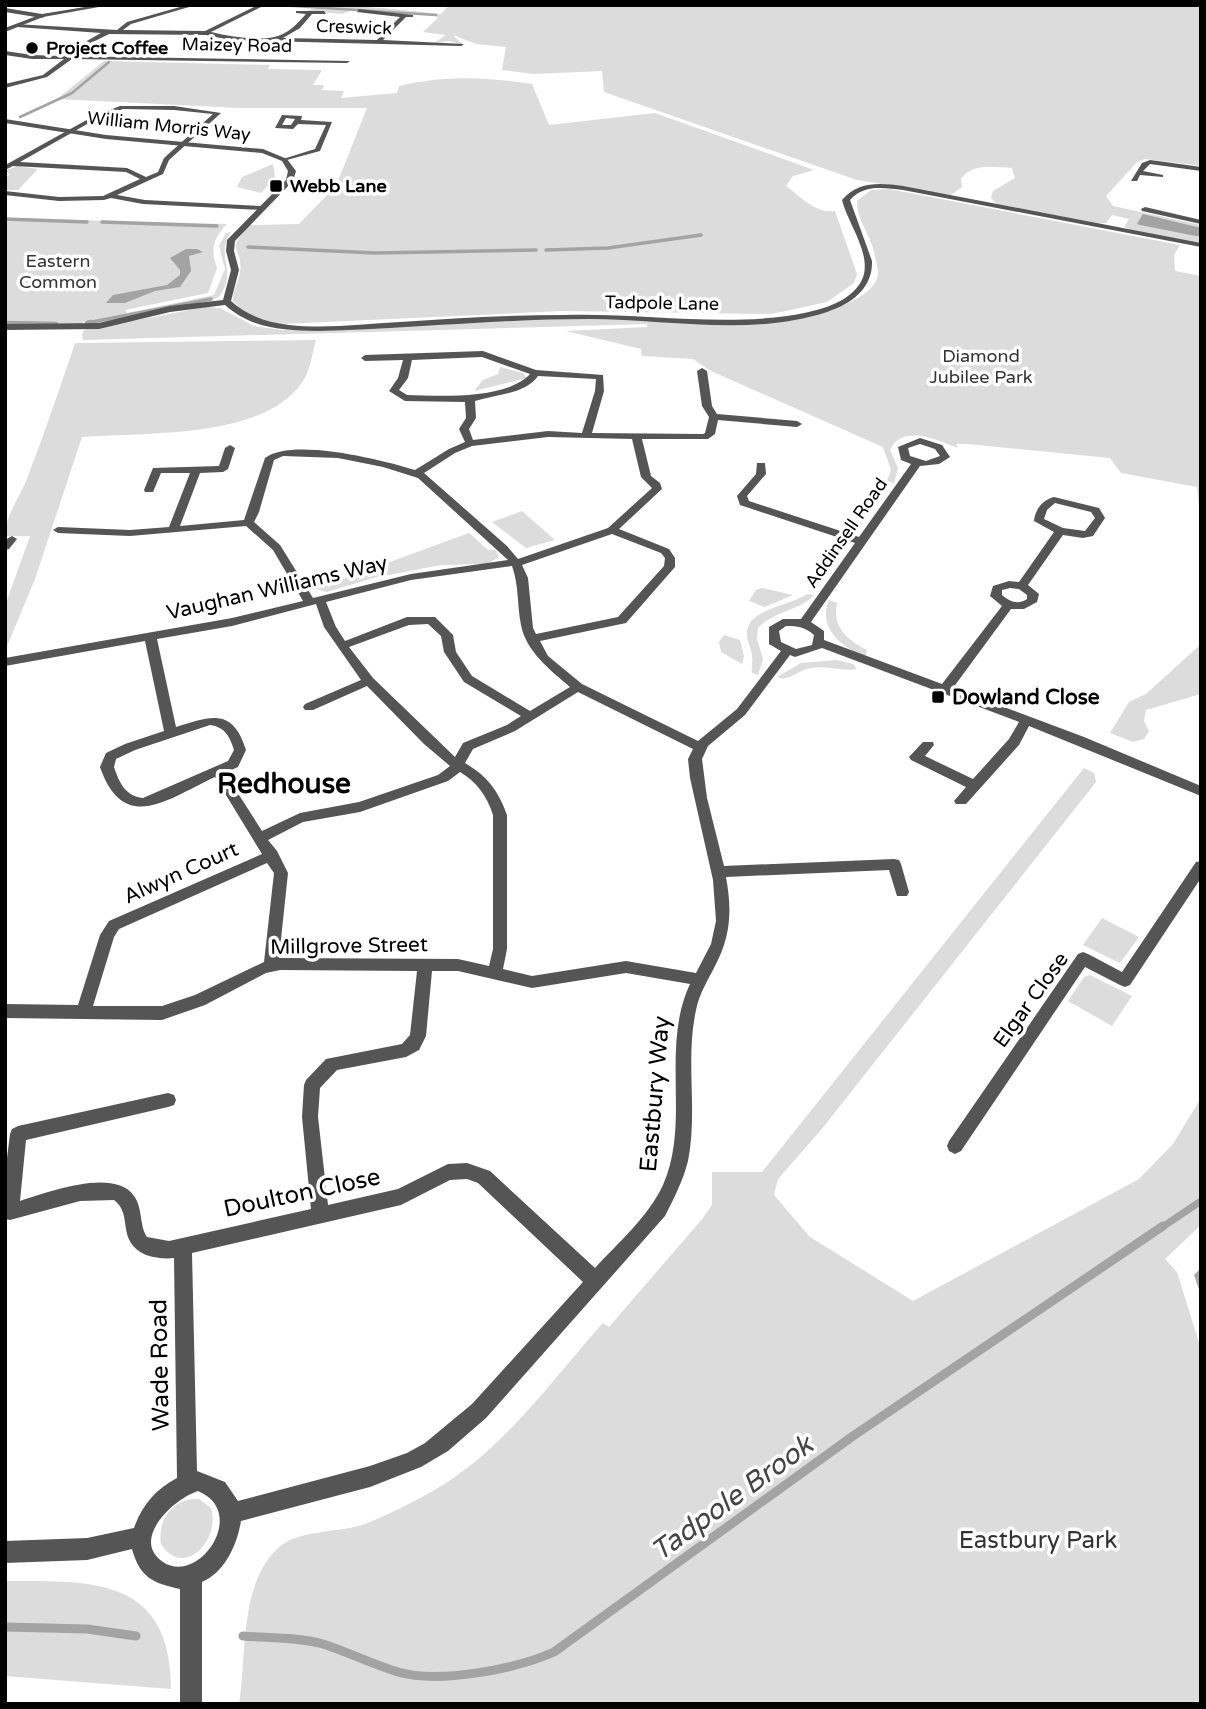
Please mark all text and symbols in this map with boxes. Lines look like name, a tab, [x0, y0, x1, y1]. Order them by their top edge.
street label: Creswick	[316, 15, 393, 39]
street label: Maizey Road	[181, 33, 293, 57]
place label: Project Coffee	[46, 37, 168, 59]
marker: Project Coffee	[24, 40, 40, 56]
street label: William Morris Way	[86, 106, 252, 146]
place label: Webb Lane	[290, 175, 387, 197]
marker: Webb Lane	[268, 178, 284, 194]
park label: Eastern Common	[19, 250, 97, 293]
street label: Tadpole Lane	[605, 291, 719, 315]
park label: Diamond Jubilee Park	[929, 345, 1033, 388]
street label: Addinsell Road	[800, 474, 892, 592]
street label: Vaughan Williams Way	[164, 550, 390, 626]
place label: Dowland Close	[952, 685, 1100, 710]
marker: Dowland Close	[930, 689, 946, 705]
district label: Redhouse	[217, 767, 351, 801]
street label: Alwyn Court	[120, 837, 242, 909]
street label: Millgrove Street	[270, 932, 428, 960]
street label: Elgar Close	[988, 947, 1074, 1053]
street label: Eastbury Way	[634, 1015, 676, 1173]
street label: Doulton Close	[221, 1162, 383, 1224]
street label: Wade Road	[144, 1299, 176, 1431]
water label: Tadpole Brook	[644, 1427, 821, 1568]
park label: Eastbury Park	[959, 1526, 1117, 1555]

